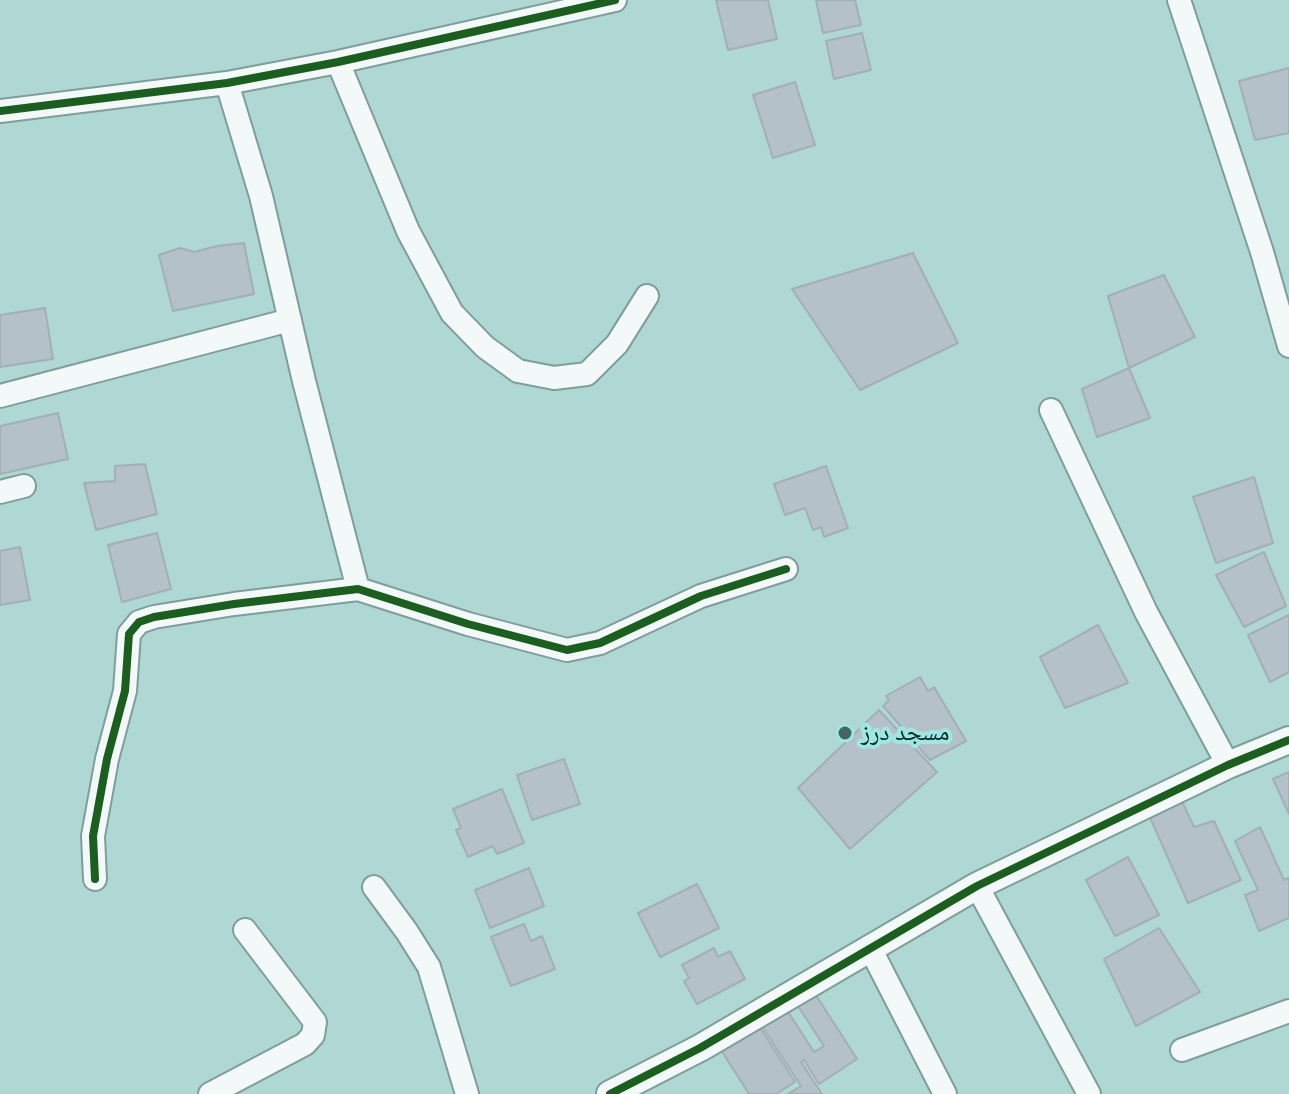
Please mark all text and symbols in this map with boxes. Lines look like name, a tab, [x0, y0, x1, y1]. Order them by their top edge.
place label: مسجد درز	[861, 719, 949, 747]
marker: مسجد درز	[836, 724, 854, 742]

